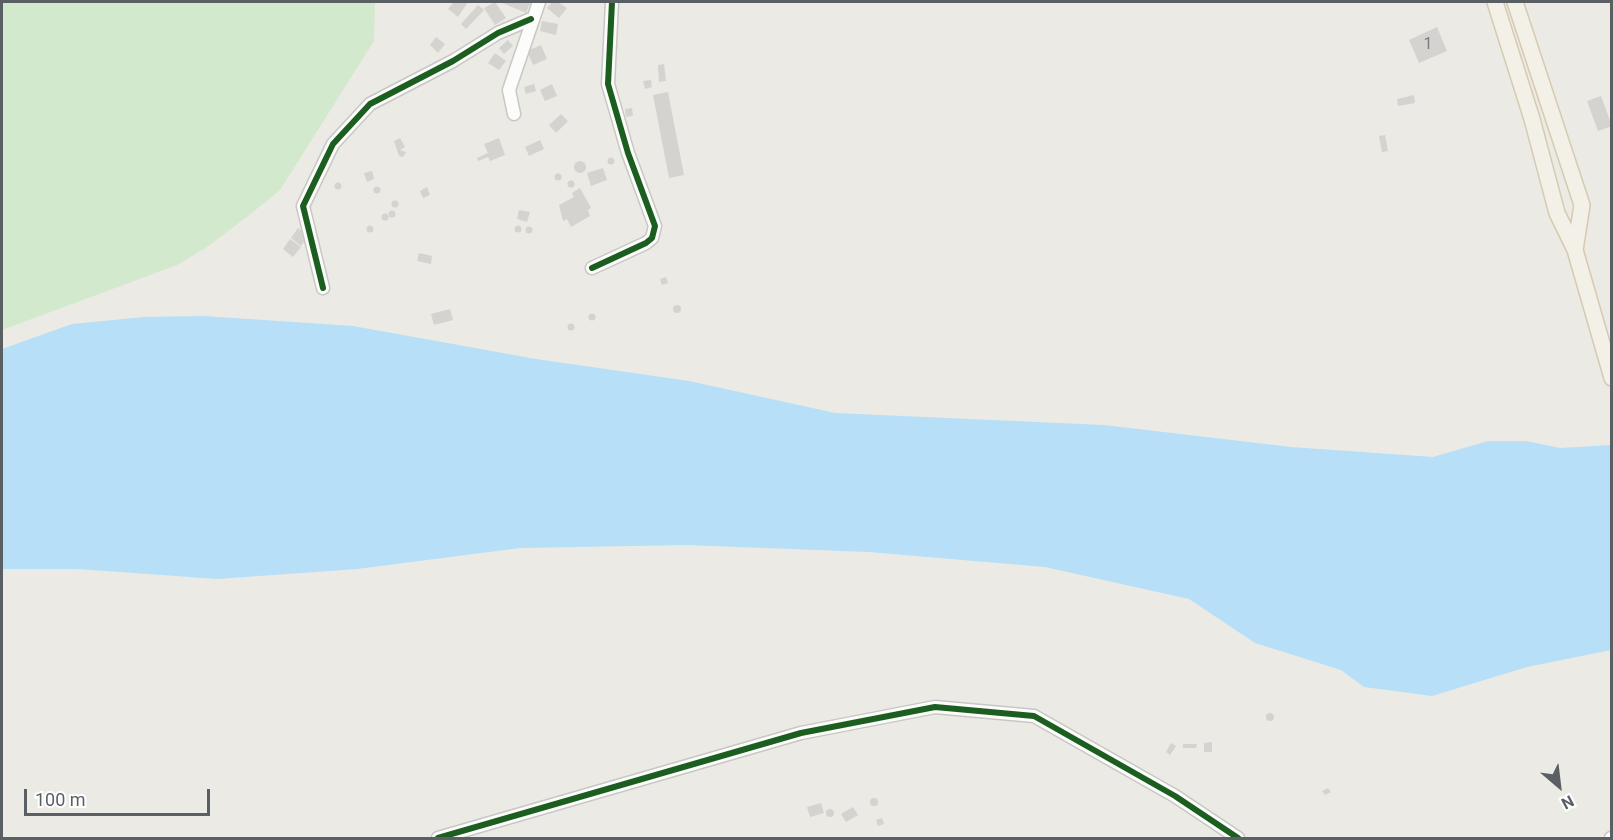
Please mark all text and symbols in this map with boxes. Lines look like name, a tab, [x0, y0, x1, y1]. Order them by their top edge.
house number: 1	[1424, 35, 1432, 55]
north arrow	[1529, 756, 1589, 816]
scale bar	[27, 777, 213, 815]
text: 100 m	[35, 789, 86, 810]
text: N	[1558, 791, 1577, 813]

